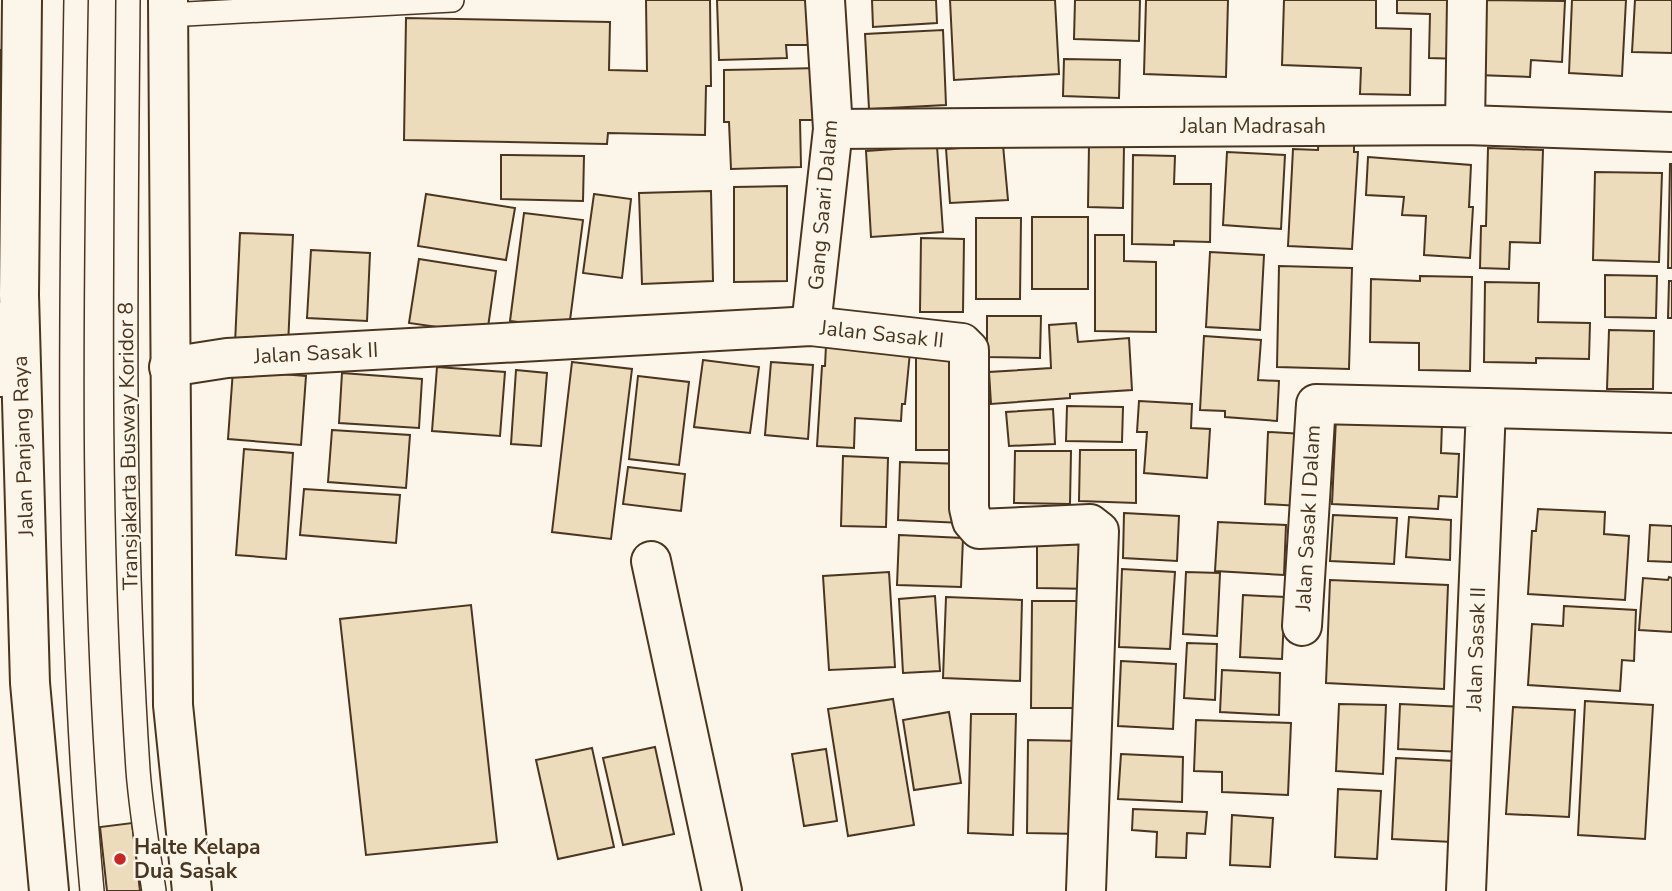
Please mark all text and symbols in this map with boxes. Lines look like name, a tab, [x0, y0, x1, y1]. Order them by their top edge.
street label: Jalan Madrasah	[1179, 112, 1326, 140]
street label: Gang Saari Dalam	[802, 119, 844, 291]
street label: Transjakarta Busway Koridor 8	[111, 302, 145, 590]
street label: Jalan Sasak II	[818, 313, 945, 354]
street label: Jalan Sasak II	[252, 336, 379, 370]
street label: Jalan Panjang Raya	[6, 355, 40, 538]
street label: Jalan Sasak I Dalam	[1289, 424, 1327, 613]
street label: Jalan Sasak II	[1460, 586, 1492, 713]
place label: Halte Kelapa Dua Sasak	[134, 833, 260, 885]
marker: Halte Kelapa Dua Sasak	[112, 851, 128, 867]

